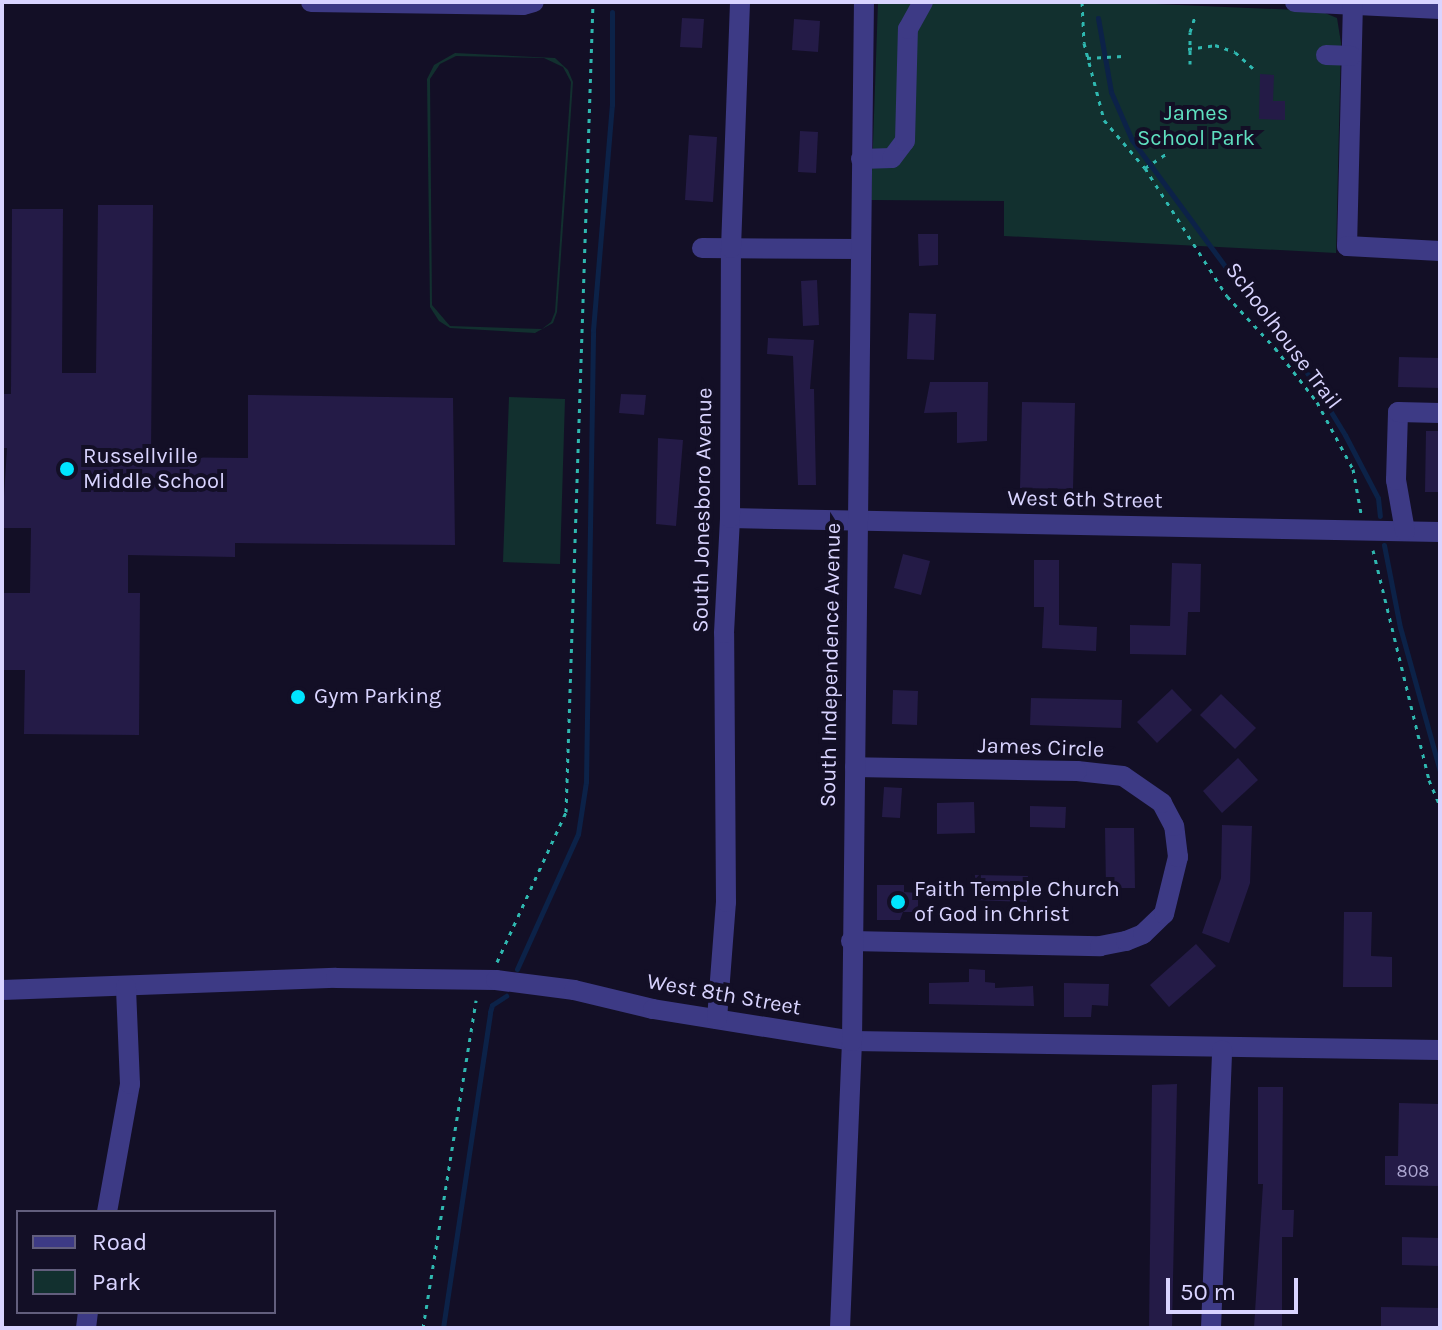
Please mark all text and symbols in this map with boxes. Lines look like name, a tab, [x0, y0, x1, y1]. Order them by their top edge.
park label: James School Park	[1137, 100, 1255, 152]
street label: Schoolhouse Trail	[1219, 257, 1347, 415]
street label: South Jonesboro Avenue	[688, 387, 718, 633]
place label: Russellville Middle School	[83, 443, 225, 494]
marker: Russellville Middle School	[58, 460, 76, 478]
street label: West 6th Street	[1007, 485, 1163, 515]
street label: South Independence Avenue	[815, 523, 847, 807]
place label: Gym Parking	[314, 684, 441, 710]
marker: Gym Parking	[289, 688, 307, 706]
street label: James Circle	[977, 733, 1105, 763]
place label: Faith Temple Church of God in Christ	[914, 876, 1120, 928]
marker: Faith Temple Church of God in Christ	[889, 893, 907, 911]
street label: West 8th Street	[645, 968, 803, 1022]
house number: 808	[1397, 1160, 1429, 1182]
legend	[16, 1210, 276, 1314]
text: Road	[92, 1228, 147, 1256]
scale bar	[1170, 1262, 1302, 1312]
text: Park	[92, 1268, 141, 1296]
text: 50 m	[1180, 1278, 1236, 1306]

